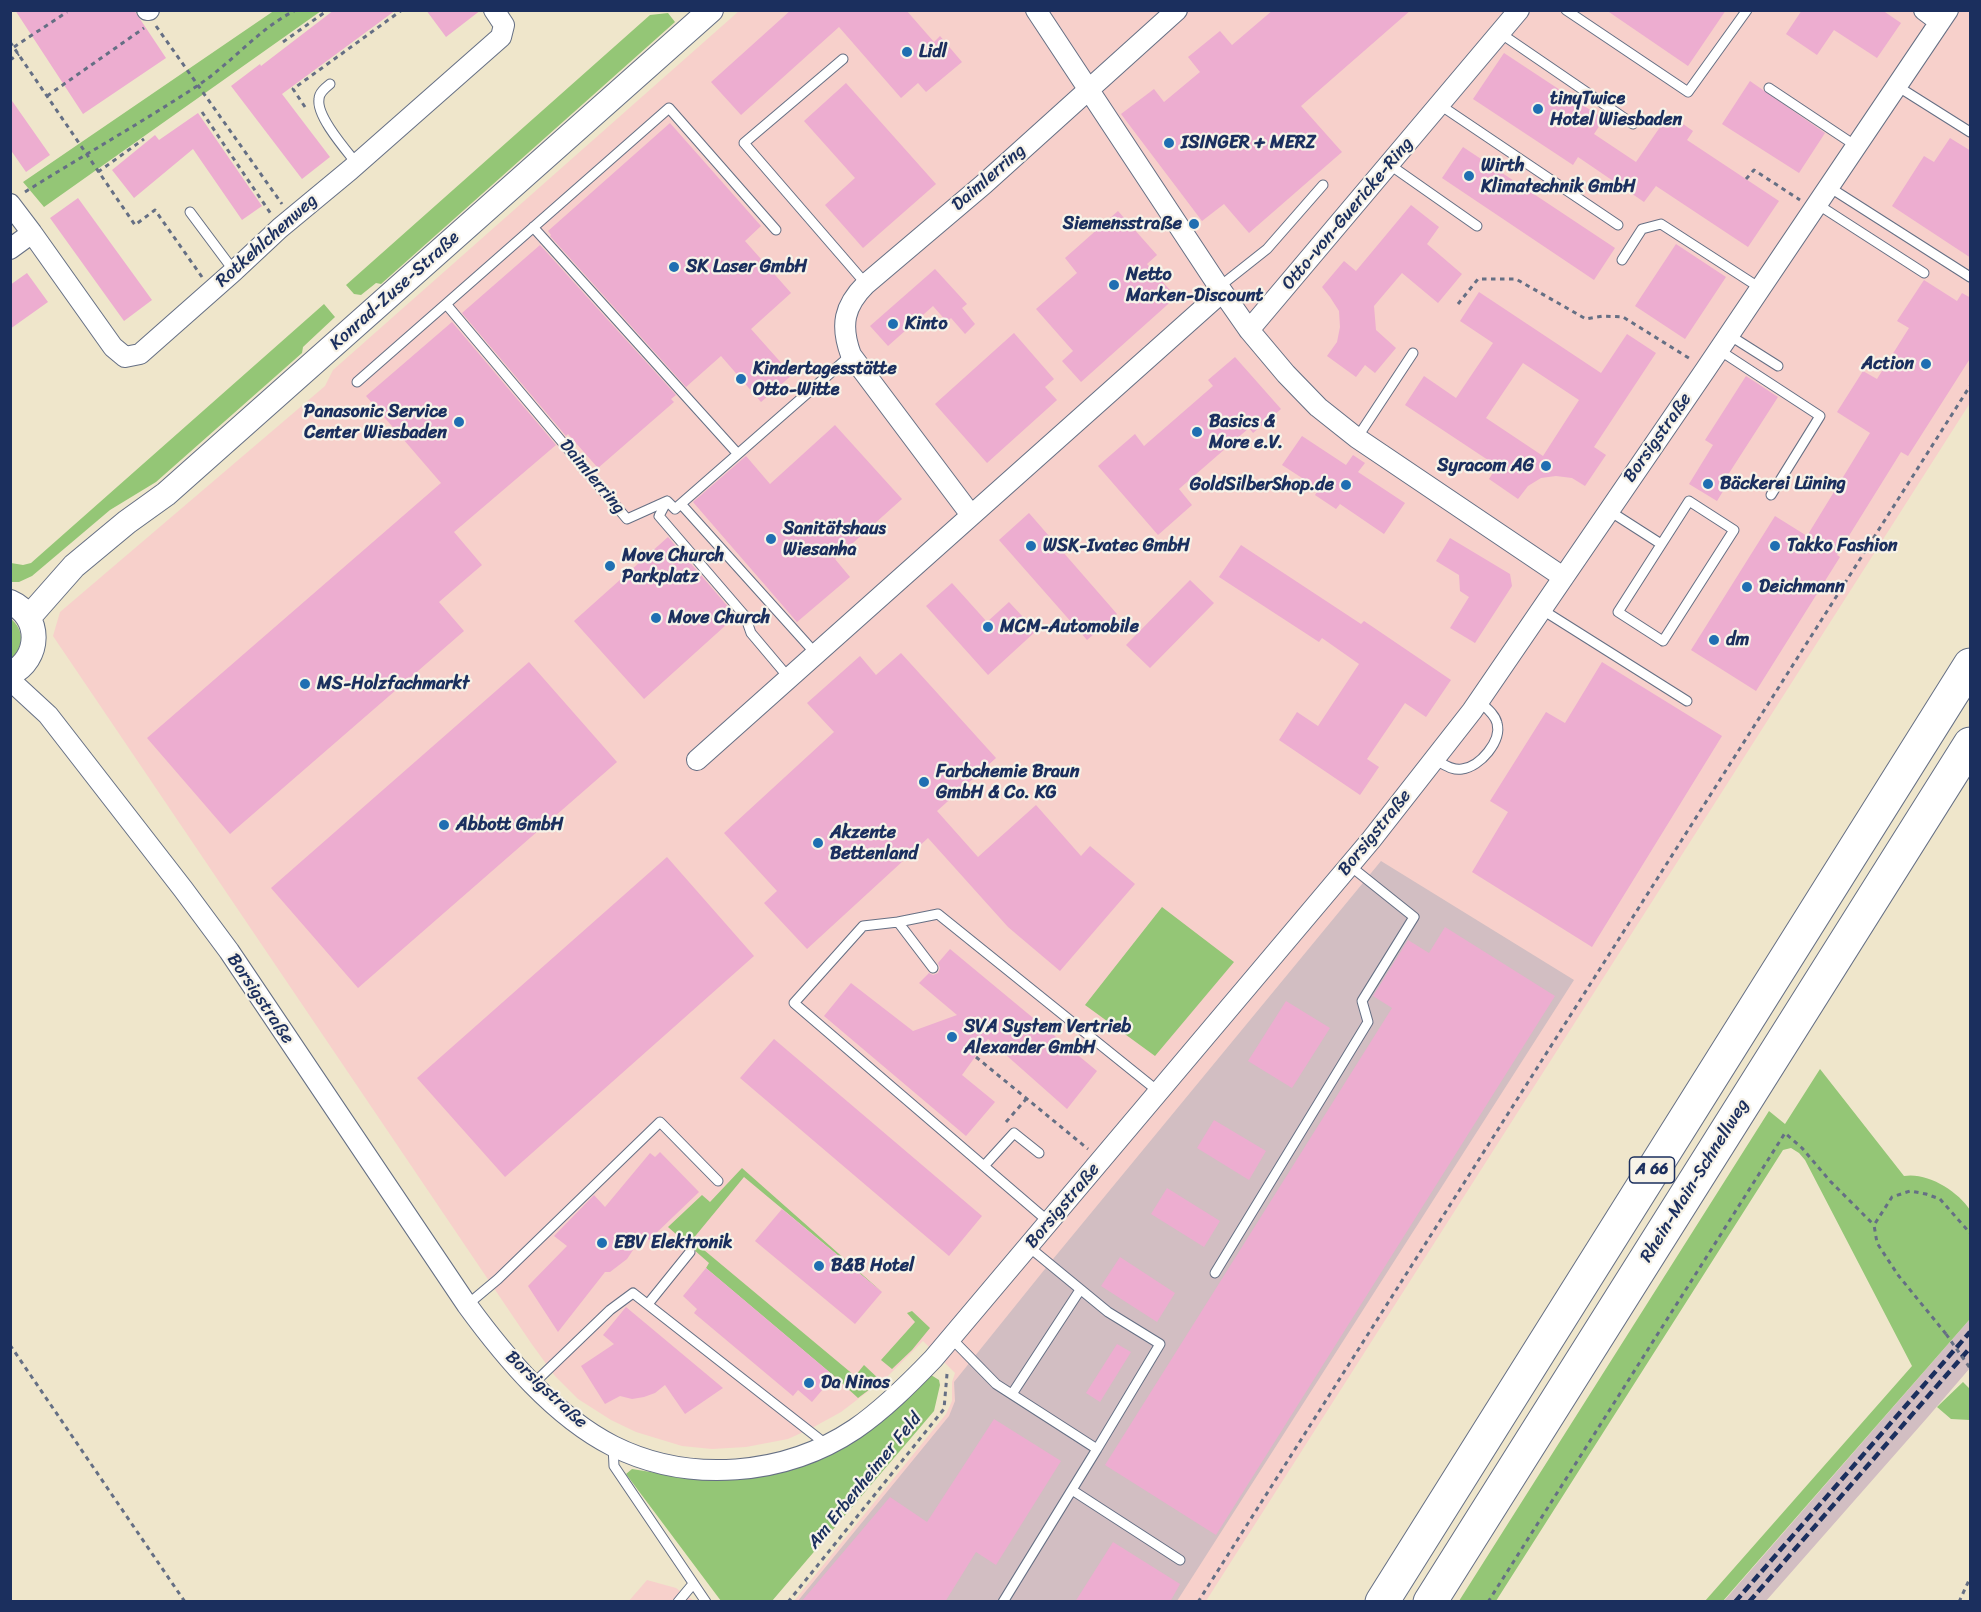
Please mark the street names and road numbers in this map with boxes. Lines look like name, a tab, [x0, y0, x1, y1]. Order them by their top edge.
street label: Otto-von-Guericke-Ring	[1278, 133, 1418, 295]
street label: Daimlerring	[948, 140, 1030, 216]
street label: Rotkehlchenweg	[212, 190, 322, 292]
street label: Konrad-Zuse-Straße	[326, 227, 464, 355]
street label: Borsigstraße	[1619, 389, 1697, 487]
street label: Daimlerring	[555, 435, 629, 519]
street label: Borsigstraße	[1334, 786, 1416, 880]
street label: Borsigstraße	[222, 950, 298, 1048]
street label: Rhein-Main-Schnellweg	[1636, 1095, 1754, 1267]
road number: A 66	[1630, 1157, 1674, 1183]
street label: Borsigstraße	[1021, 1159, 1105, 1253]
street label: Borsigstraße	[500, 1346, 592, 1434]
street label: Am Erbenheimer Feld	[803, 1409, 927, 1553]

